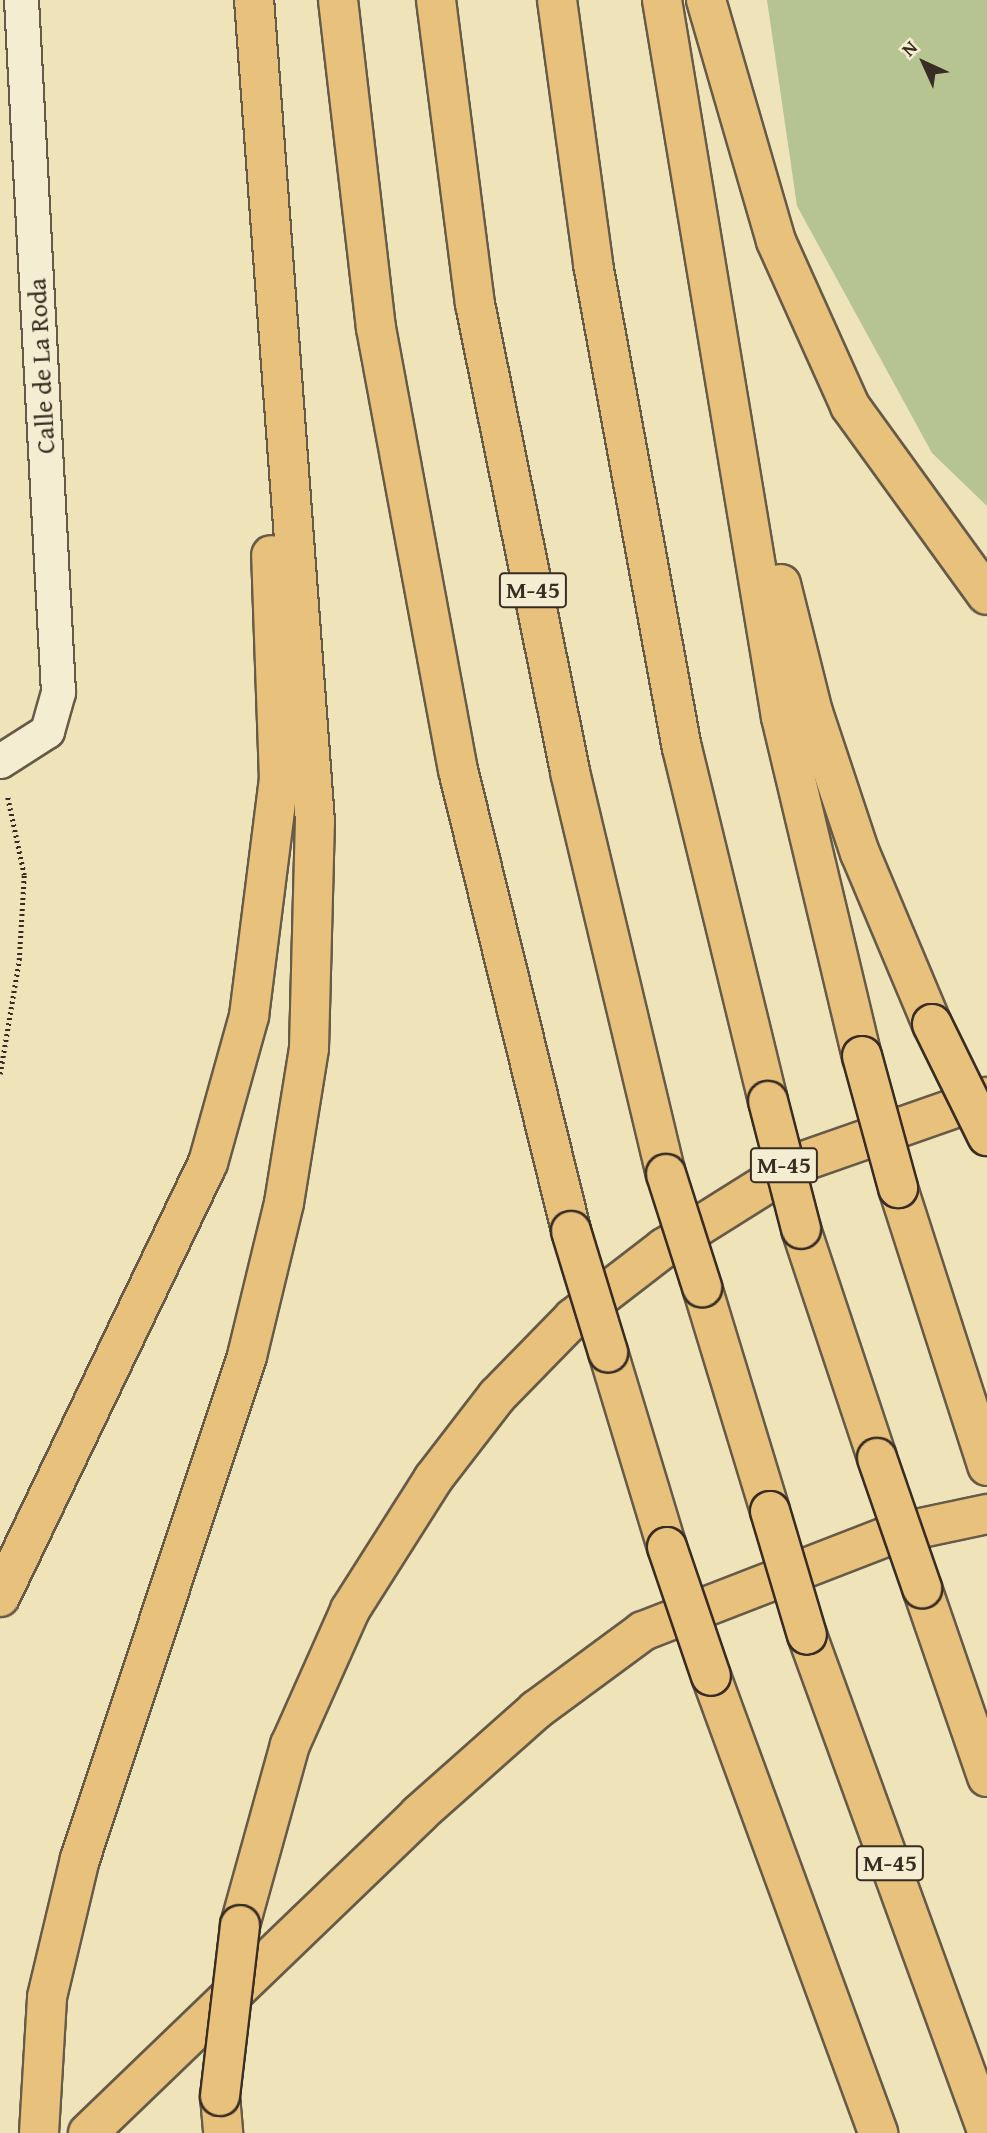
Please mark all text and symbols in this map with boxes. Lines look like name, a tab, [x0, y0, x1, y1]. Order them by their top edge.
north arrow	[889, 28, 959, 98]
text: N	[895, 34, 924, 63]
street label: Calle de La Roda	[21, 277, 61, 455]
road number: M-45	[498, 570, 568, 610]
road number: M-45	[749, 1144, 819, 1185]
road number: M-45	[855, 1842, 925, 1884]

